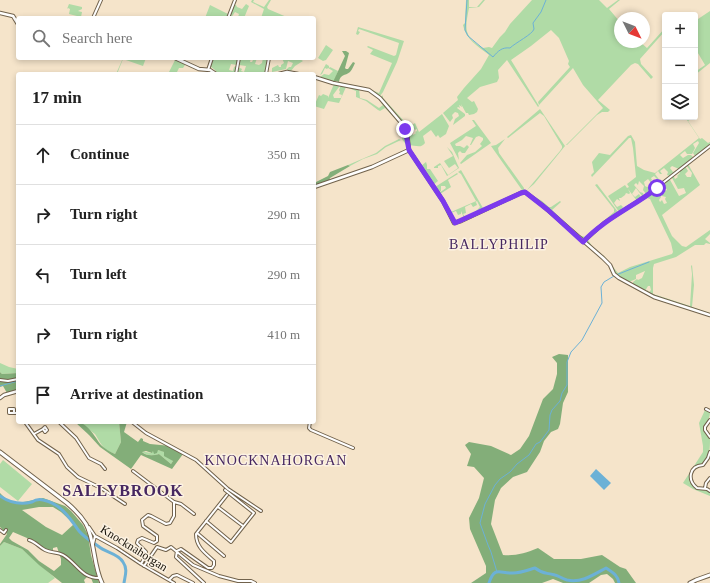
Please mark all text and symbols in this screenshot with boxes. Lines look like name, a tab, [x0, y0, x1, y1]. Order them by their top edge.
north arrow	[614, 12, 650, 48]
map controls	[662, 12, 698, 120]
button: +	[662, 12, 698, 48]
search box	[16, 16, 316, 60]
icon: search	[30, 27, 52, 49]
text: Search here	[62, 30, 132, 46]
button: −	[662, 48, 698, 84]
button: layers	[662, 84, 698, 120]
text: 17 min	[32, 88, 82, 107]
text: Walk · 1.3 km	[226, 90, 300, 105]
route end	[396, 120, 414, 138]
icon: ahead	[32, 144, 54, 166]
text: Continue	[70, 146, 129, 162]
text: 350 m	[267, 147, 300, 162]
route start	[648, 179, 666, 197]
icon: right	[32, 204, 54, 226]
text: Turn right	[70, 206, 137, 222]
text: 290 m	[267, 207, 300, 222]
district label: BALLYPHILIP	[449, 237, 549, 252]
icon: left	[32, 264, 54, 286]
text: Turn left	[70, 266, 127, 282]
text: 290 m	[267, 267, 300, 282]
icon: right	[32, 324, 54, 346]
text: Turn right	[70, 326, 137, 342]
text: 410 m	[267, 327, 300, 342]
icon: arrive	[32, 384, 54, 406]
text: Arrive at destination	[70, 386, 203, 402]
district label: KNOCKNAHORGAN	[205, 453, 347, 468]
district label: SALLYBROOK	[62, 482, 184, 499]
street label: Knocknahorgan	[98, 522, 170, 574]

